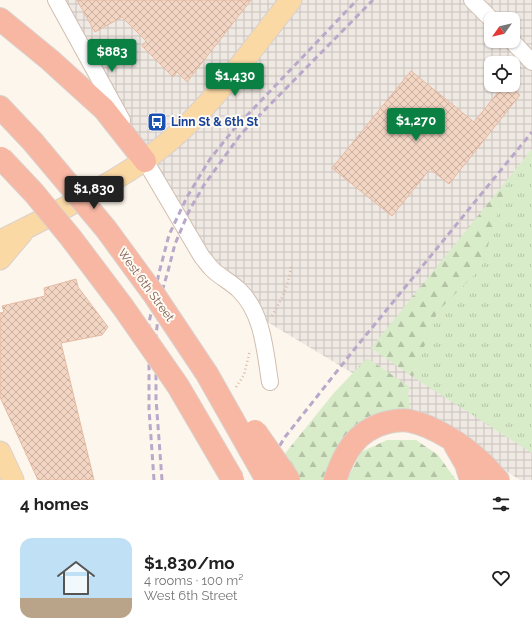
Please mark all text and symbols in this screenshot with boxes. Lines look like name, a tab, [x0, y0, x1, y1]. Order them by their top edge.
north arrow	[484, 12, 520, 48]
map controls	[484, 12, 520, 92]
pin: $883	[88, 39, 136, 73]
text: $883	[96, 44, 128, 59]
button: locate	[484, 56, 520, 92]
pin: $1,430	[202, 63, 268, 97]
text: $1,430	[215, 68, 255, 83]
pin: $1,270	[383, 108, 449, 142]
bus stop icon: Linn St & 6th St	[146, 111, 168, 133]
text: $1,270	[396, 113, 436, 128]
place label: Linn St & 6th St	[171, 115, 259, 129]
pin: $1,830	[61, 176, 127, 210]
text: $1,830	[74, 181, 114, 196]
street label: West 6th Street	[115, 246, 177, 324]
icon: filters	[490, 493, 512, 515]
text: 4 homes	[20, 494, 89, 514]
text: $1,830/mo	[144, 553, 235, 573]
icon: home	[52, 554, 100, 602]
icon: heart	[490, 567, 512, 589]
text: 4 rooms · 100 m²	[144, 573, 243, 588]
text: West 6th Street	[144, 588, 237, 603]

